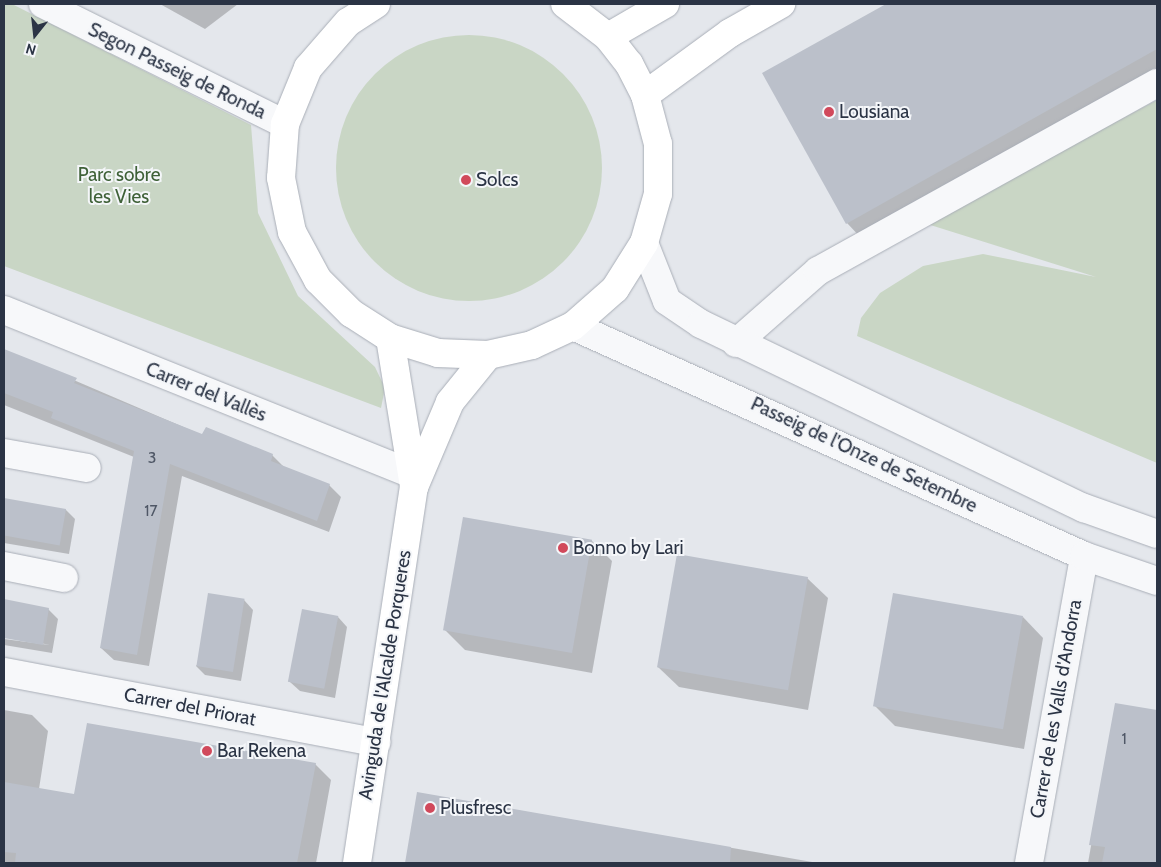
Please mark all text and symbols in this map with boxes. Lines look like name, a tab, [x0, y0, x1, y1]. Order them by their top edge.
north arrow	[10, 10, 60, 60]
street label: Segon Passeig de Ronda	[84, 18, 270, 124]
text: N	[24, 39, 38, 59]
place label: Lousiana	[839, 101, 909, 123]
marker: Lousiana	[823, 106, 835, 118]
park label: Parc sobre les Vies	[78, 164, 160, 208]
place label: Solcs	[476, 169, 518, 191]
marker: Solcs	[460, 174, 472, 186]
street label: Carrer del Vallès	[142, 357, 270, 427]
street label: Passeig de l'Onze de Setembre	[747, 392, 981, 518]
house number: 3	[148, 448, 156, 468]
house number: 17	[144, 501, 158, 521]
place label: Bonno by Lari	[573, 537, 684, 559]
marker: Bonno by Lari	[557, 542, 569, 554]
street label: Avinguda de l'Alcalde Porqueres	[354, 548, 416, 802]
street label: Carrer de les Valls d'Andorra	[1026, 598, 1086, 820]
street label: Carrer del Priorat	[122, 683, 258, 731]
house number: 1	[1121, 729, 1127, 749]
place label: Bar Rekena	[217, 740, 306, 762]
marker: Bar Rekena	[201, 745, 213, 757]
place label: Plusfresc	[440, 797, 511, 819]
marker: Plusfresc	[424, 802, 436, 814]

